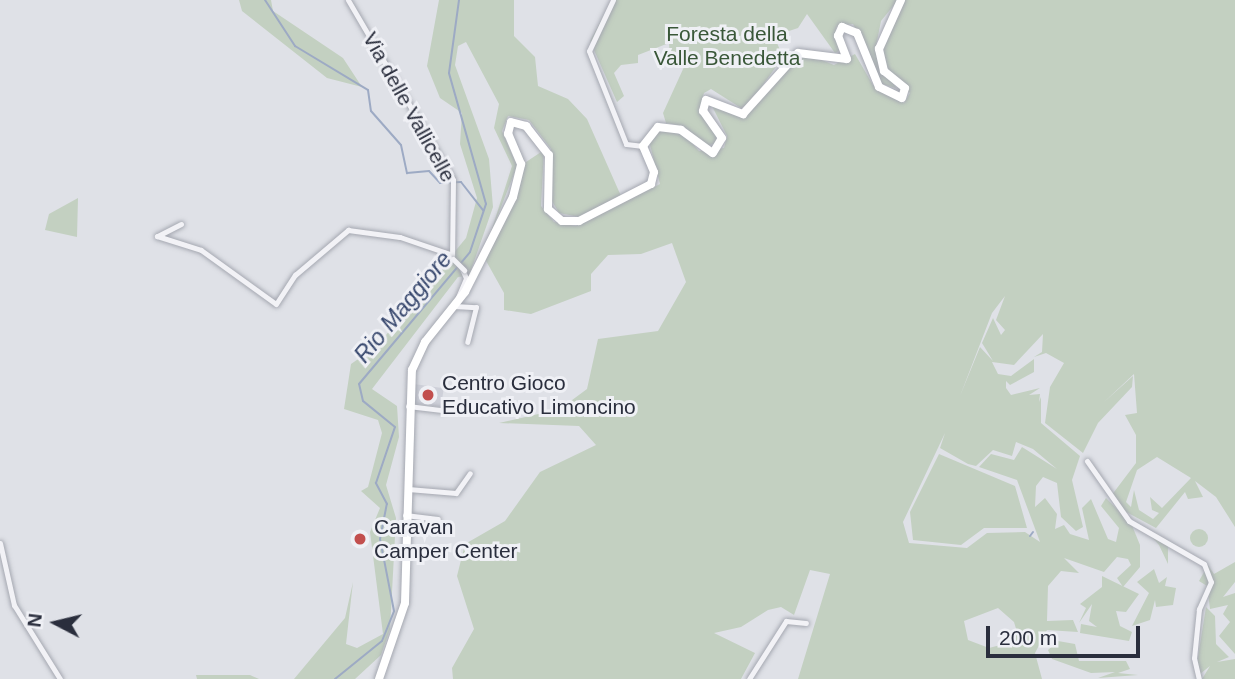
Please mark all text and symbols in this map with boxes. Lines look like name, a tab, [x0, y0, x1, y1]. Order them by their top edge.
park label: Foresta della Valle Benedetta	[654, 21, 800, 71]
street label: Via delle Vallicelle	[357, 28, 461, 186]
water label: Rio Maggiore	[348, 246, 458, 368]
place label: Centro Gioco Educativo Limoncino	[442, 370, 636, 420]
marker: Centro Gioco Educativo Limoncino	[420, 387, 436, 403]
place label: Caravan Camper Center	[374, 514, 518, 564]
marker: Caravan Camper Center	[352, 531, 368, 547]
north arrow	[21, 588, 91, 658]
text: N	[23, 612, 46, 628]
scale bar	[990, 612, 1144, 656]
text: 200 m	[999, 626, 1057, 649]

